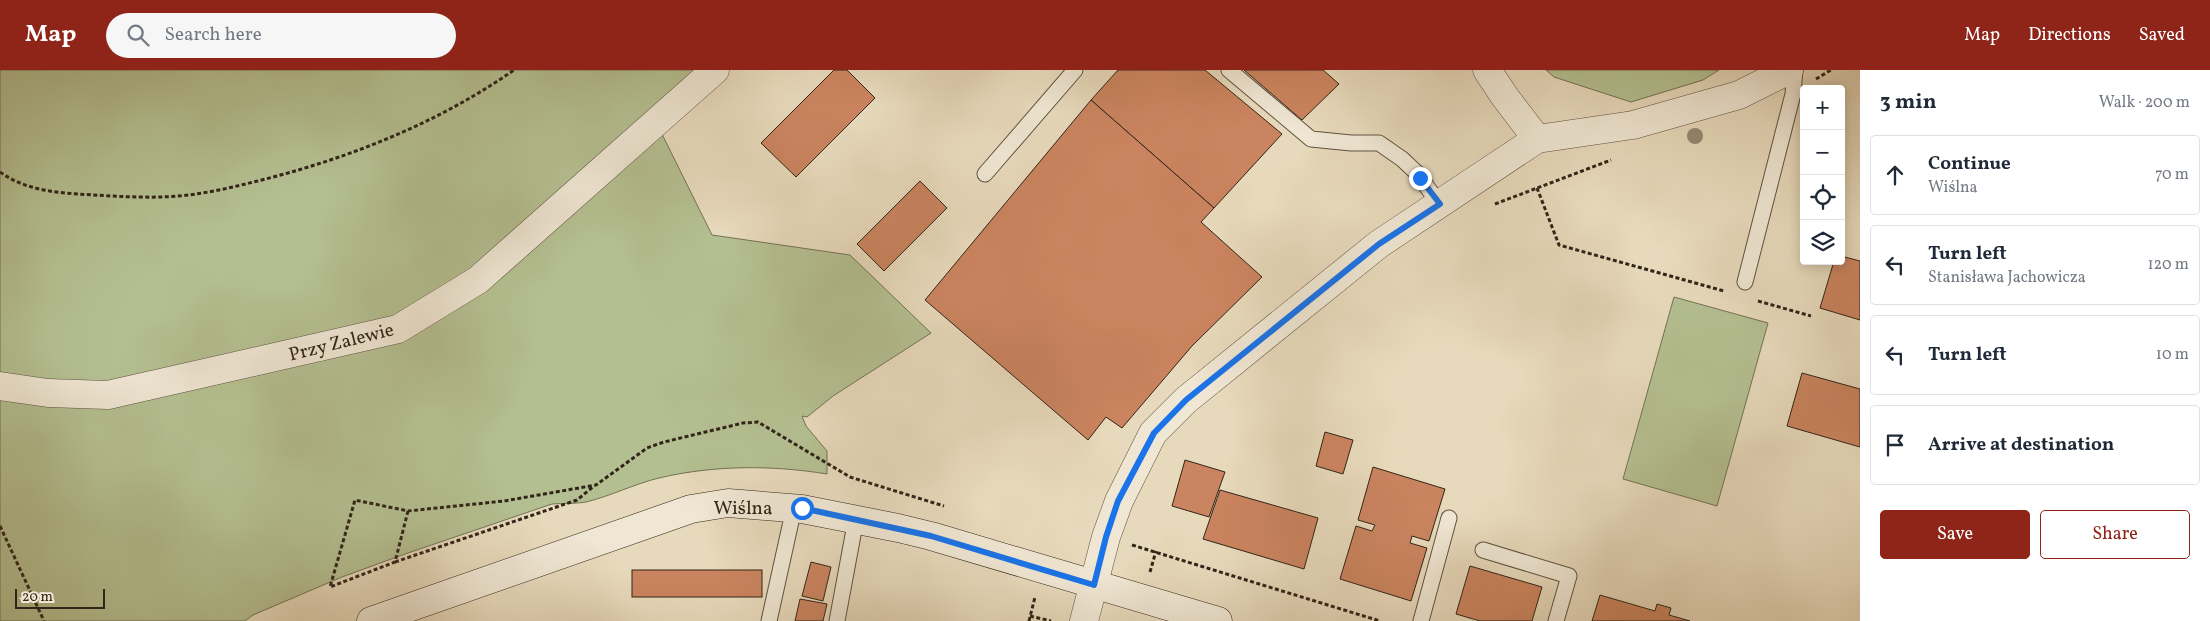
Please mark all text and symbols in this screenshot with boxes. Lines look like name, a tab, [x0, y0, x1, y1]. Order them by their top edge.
search box	[106, 13, 456, 58]
text: Map	[25, 18, 76, 52]
icon: search	[124, 21, 152, 49]
text: Search here	[164, 22, 262, 48]
text: Map	[1964, 23, 2000, 48]
text: Directions	[2028, 23, 2111, 48]
text: Saved	[2139, 23, 2185, 48]
map controls	[1800, 85, 1845, 265]
button: +	[1800, 85, 1845, 130]
text: 3 min	[1880, 88, 1936, 117]
text: Walk · 200 m	[2099, 92, 2190, 114]
button: −	[1800, 130, 1845, 175]
text: Continue	[1928, 151, 2011, 177]
icon: ahead	[1881, 161, 1909, 189]
text: 70 m	[2155, 164, 2189, 186]
route end	[1409, 167, 1432, 190]
button: locate	[1800, 175, 1845, 220]
text: Wiślna	[1928, 177, 1978, 199]
button: layers	[1800, 220, 1845, 265]
text: Turn left	[1928, 241, 2007, 267]
icon: left	[1881, 251, 1909, 279]
text: 120 m	[2147, 254, 2189, 276]
text: Stanisława Jachowicza	[1928, 267, 2086, 289]
street label: Przy Zalewie	[286, 317, 397, 369]
icon: left	[1881, 341, 1909, 369]
text: Turn left	[1928, 342, 2007, 368]
text: 10 m	[2156, 344, 2189, 366]
icon: arrive	[1881, 431, 1909, 459]
text: Arrive at destination	[1928, 432, 2114, 458]
street label: Wiślna	[714, 496, 772, 522]
route start	[791, 497, 814, 520]
button: Save	[1880, 510, 2030, 559]
button: Share	[2040, 510, 2190, 559]
scale bar	[15, 586, 105, 609]
text: 20 m	[22, 588, 53, 607]

